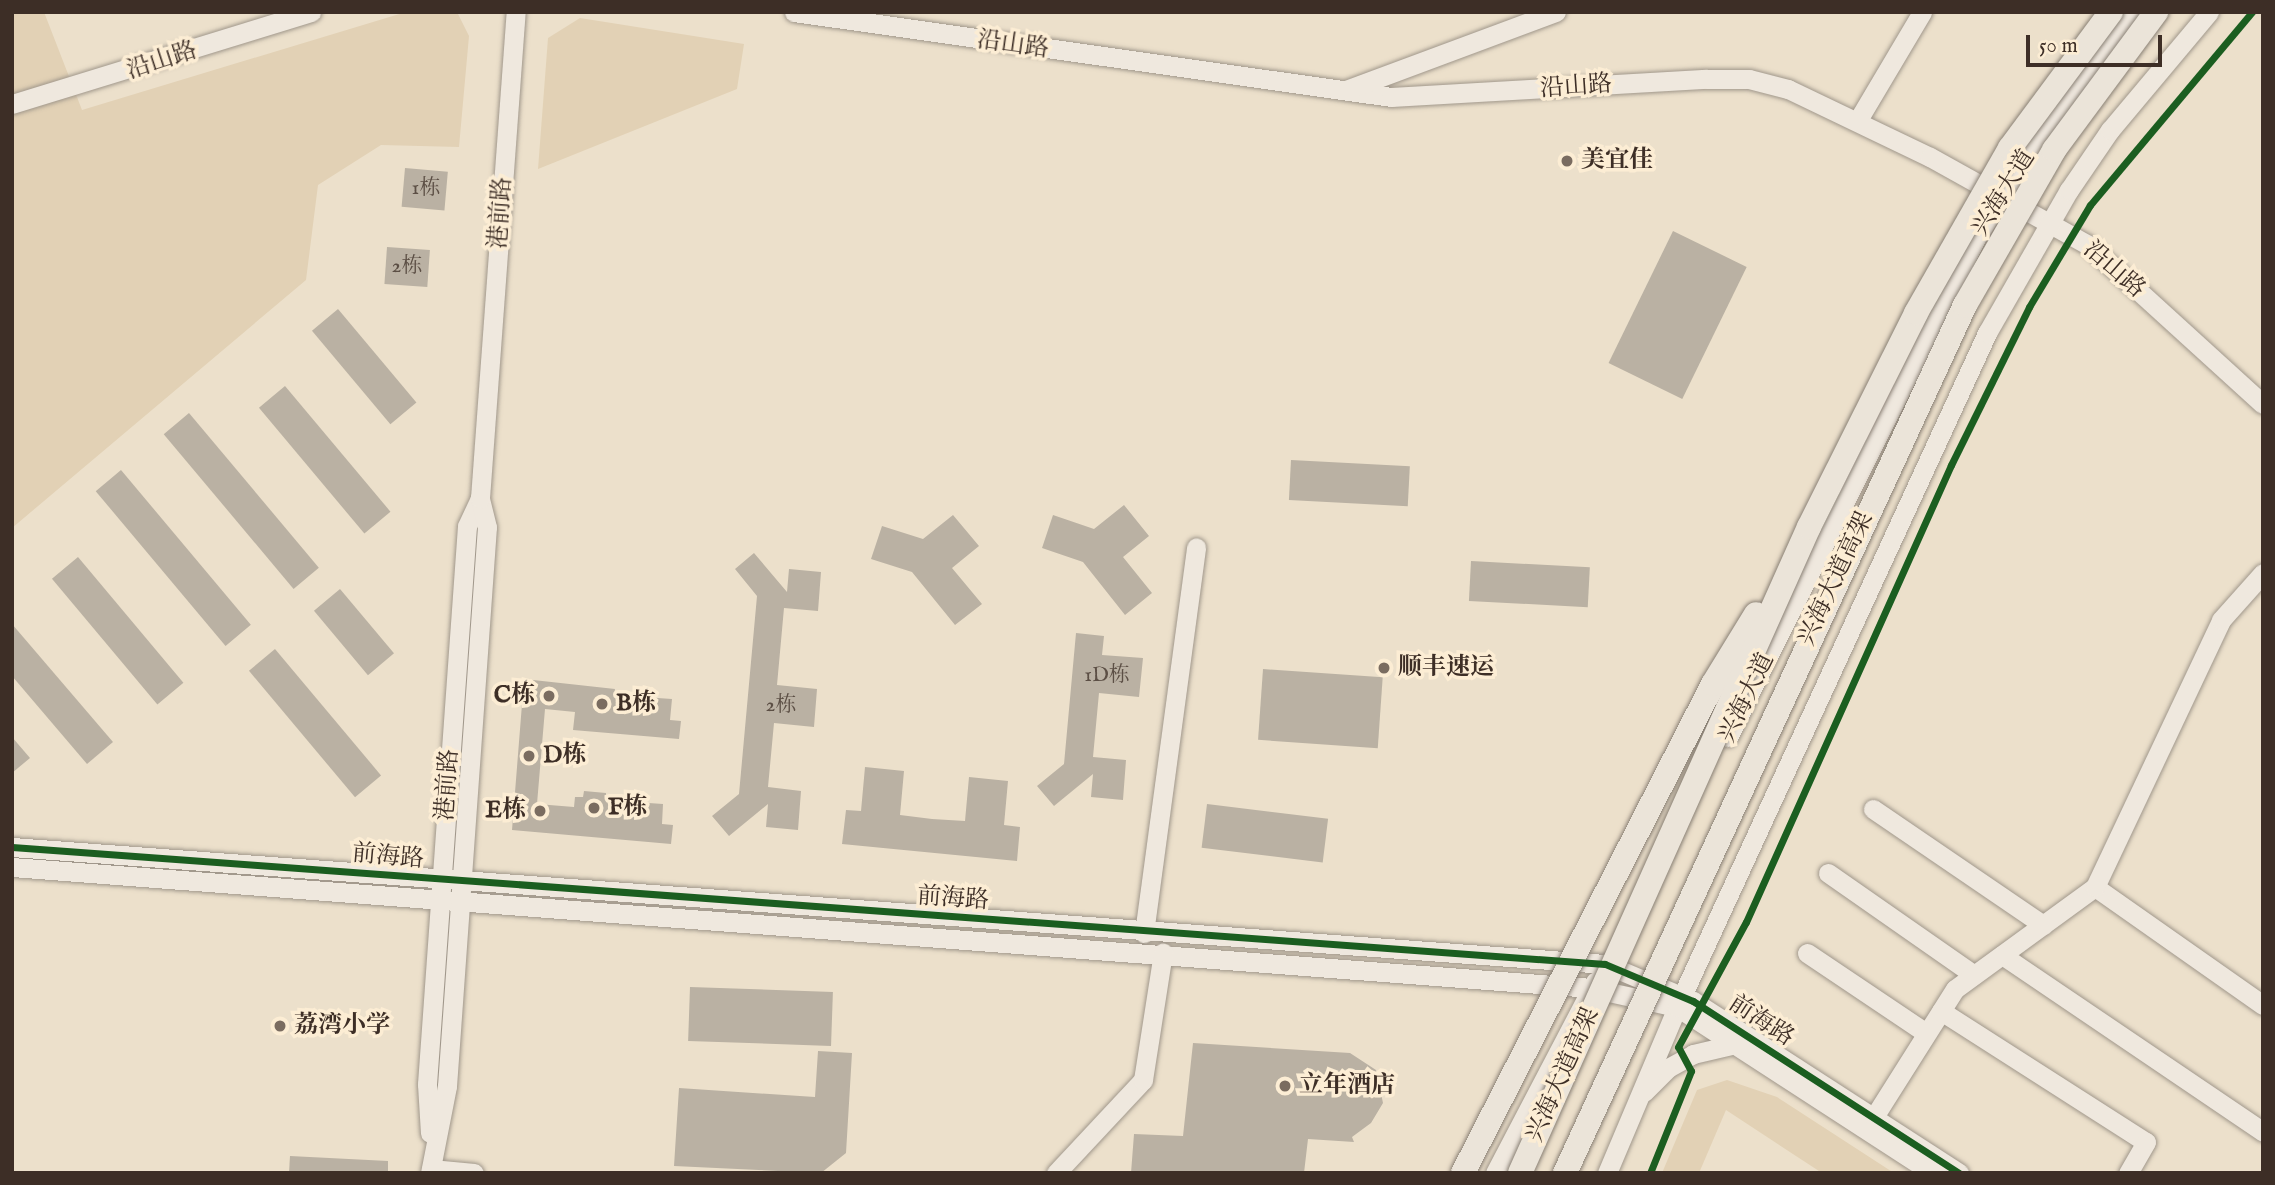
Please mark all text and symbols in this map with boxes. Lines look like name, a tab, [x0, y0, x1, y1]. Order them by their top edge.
scale bar	[2030, 21, 2166, 65]
street label: 沿山路	[975, 26, 1051, 64]
text: 50 m	[2039, 33, 2078, 60]
street label: 沿山路	[123, 36, 201, 86]
street label: 沿山路	[1539, 70, 1613, 104]
street label: 兴海大道	[1966, 145, 2042, 241]
place label: 美宜佳	[1581, 147, 1653, 175]
marker: 美宜佳	[1559, 153, 1575, 169]
house number: 1栋	[412, 176, 440, 202]
street label: 港前路	[484, 176, 518, 250]
street label: 沿山路	[2077, 236, 2151, 304]
house number: 2栋	[392, 254, 422, 280]
street label: 兴海大道高架	[1793, 508, 1879, 650]
street label: 兴海大道	[1713, 649, 1781, 747]
place label: 顺丰速运	[1398, 654, 1494, 682]
marker: 顺丰速运	[1376, 660, 1392, 676]
house number: 1D栋	[1084, 663, 1130, 689]
place label: C栋	[494, 682, 535, 710]
marker: C栋	[541, 688, 557, 704]
place label: B栋	[616, 690, 656, 718]
house number: 2栋	[766, 693, 796, 719]
marker: B栋	[594, 696, 610, 712]
place label: D栋	[543, 742, 586, 770]
street label: 港前路	[431, 748, 465, 822]
marker: D栋	[521, 748, 537, 764]
place label: F栋	[608, 794, 647, 822]
place label: E栋	[485, 797, 526, 825]
marker: F栋	[586, 800, 602, 816]
marker: E栋	[532, 803, 548, 819]
street label: 前海路	[351, 840, 425, 874]
street label: 前海路	[916, 882, 990, 916]
street label: 前海路	[1723, 989, 1799, 1053]
street label: 兴海大道高架	[1521, 1003, 1605, 1147]
place label: 荔湾小学	[294, 1012, 390, 1040]
marker: 荔湾小学	[272, 1018, 288, 1034]
place label: 立年酒店	[1299, 1072, 1395, 1100]
marker: 立年酒店	[1277, 1078, 1293, 1094]

